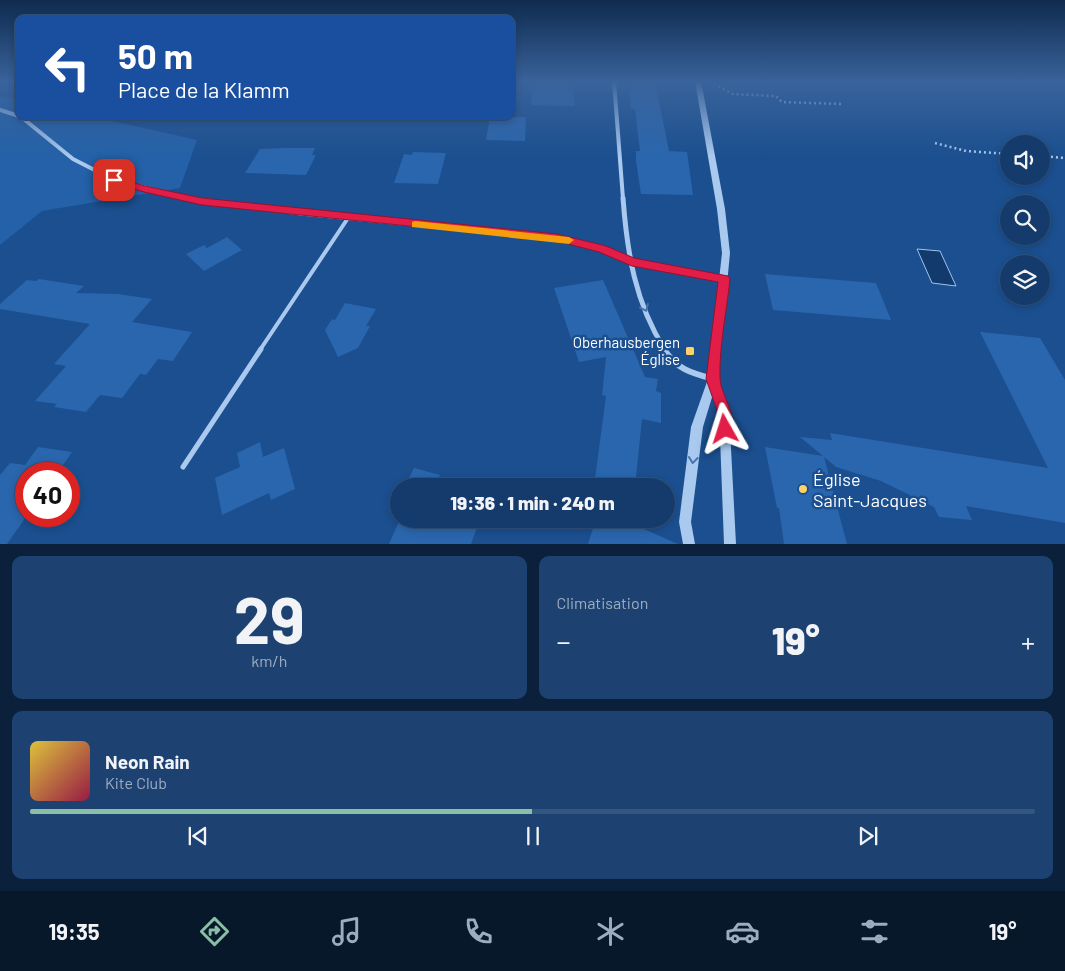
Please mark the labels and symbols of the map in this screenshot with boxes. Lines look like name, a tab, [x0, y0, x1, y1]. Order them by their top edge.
pin	[93, 159, 135, 201]
one-way arrow	[639, 303, 649, 312]
place label: Oberhausbergen Église	[573, 333, 680, 368]
marker: Oberhausbergen Église	[684, 345, 696, 357]
position arrow	[698, 402, 750, 454]
one-way arrow	[688, 455, 698, 464]
speed limit sign: 40	[15, 462, 80, 527]
place label: Église Saint-Jacques	[813, 468, 927, 511]
marker: Église Saint-Jacques	[797, 483, 809, 495]

